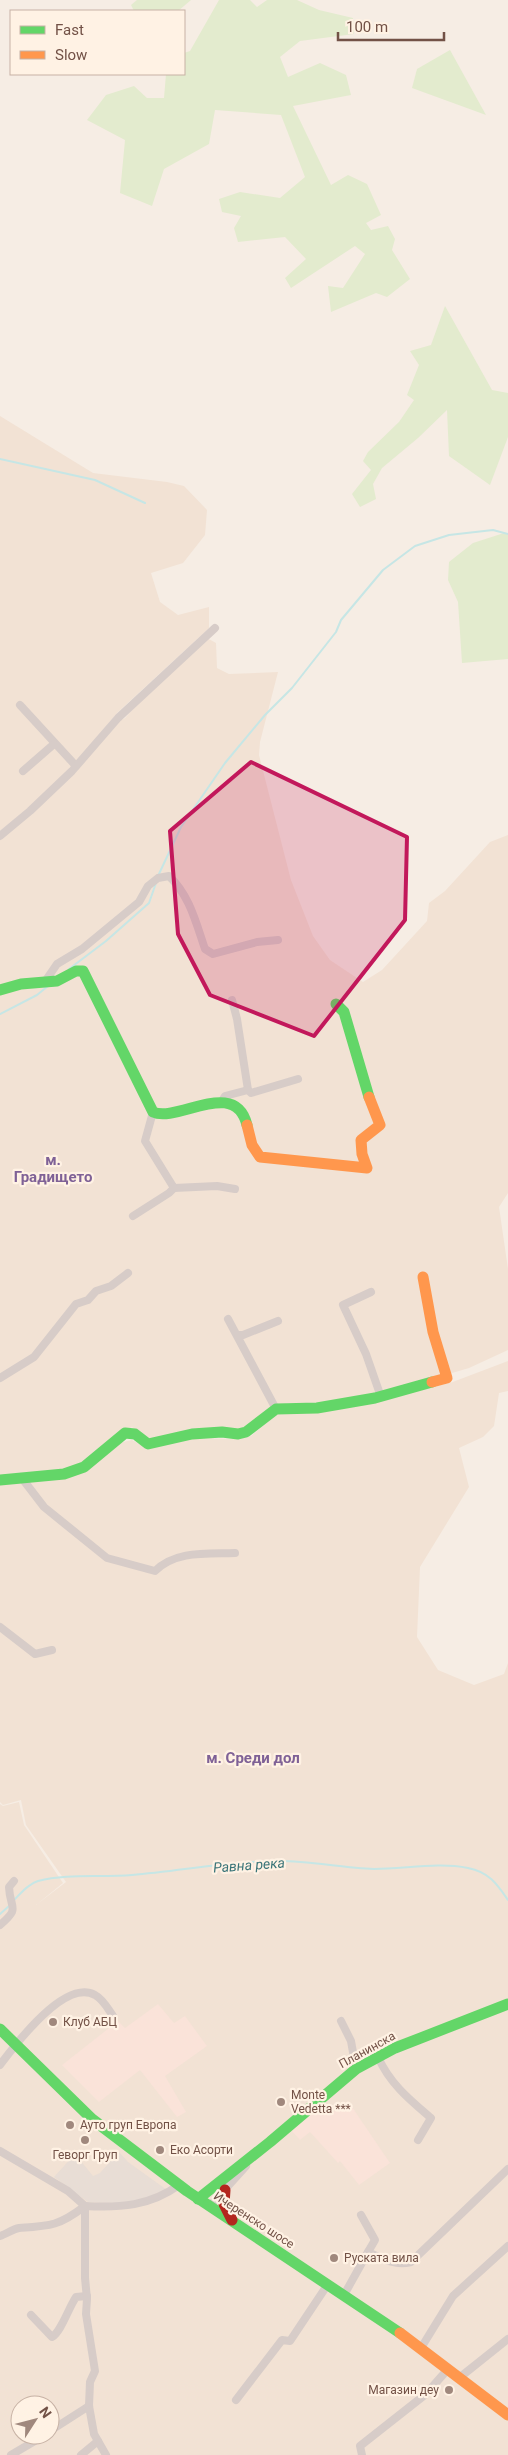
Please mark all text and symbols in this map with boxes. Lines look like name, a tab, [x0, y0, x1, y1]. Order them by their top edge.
legend	[10, 10, 185, 75]
scale bar	[338, 10, 444, 42]
text: 100 m	[346, 18, 388, 36]
text: Fast	[55, 21, 84, 39]
text: Slow	[55, 46, 87, 64]
district label: м. Градището	[14, 1151, 92, 1186]
district label: м. Среди дол	[206, 1749, 300, 1767]
water label: Равна река	[213, 1855, 285, 1875]
place label: Клуб АБЦ	[63, 2015, 117, 2029]
marker: Клуб АБЦ	[47, 2016, 59, 2028]
street label: Планинска	[336, 2029, 398, 2071]
place label: Monte Vedetta ***	[291, 2088, 351, 2116]
marker: Monte Vedetta ***	[275, 2096, 287, 2108]
place label: Ауто груп Европа	[80, 2118, 177, 2132]
marker: Ауто груп Европа	[64, 2119, 76, 2131]
marker: Геворг Груп	[79, 2134, 91, 2146]
place label: Еко Асорти	[170, 2143, 233, 2157]
marker: Еко Асорти	[154, 2144, 166, 2156]
place label: Геворг Груп	[52, 2148, 118, 2162]
street label: Ичеренско шосе	[211, 2189, 297, 2251]
place label: Руската вила	[344, 2251, 419, 2265]
marker: Руската вила	[328, 2252, 340, 2264]
place label: Магазин деу	[368, 2383, 439, 2397]
marker: Магазин деу	[443, 2384, 455, 2396]
north arrow	[10, 2395, 60, 2445]
text: N	[36, 2404, 55, 2421]

